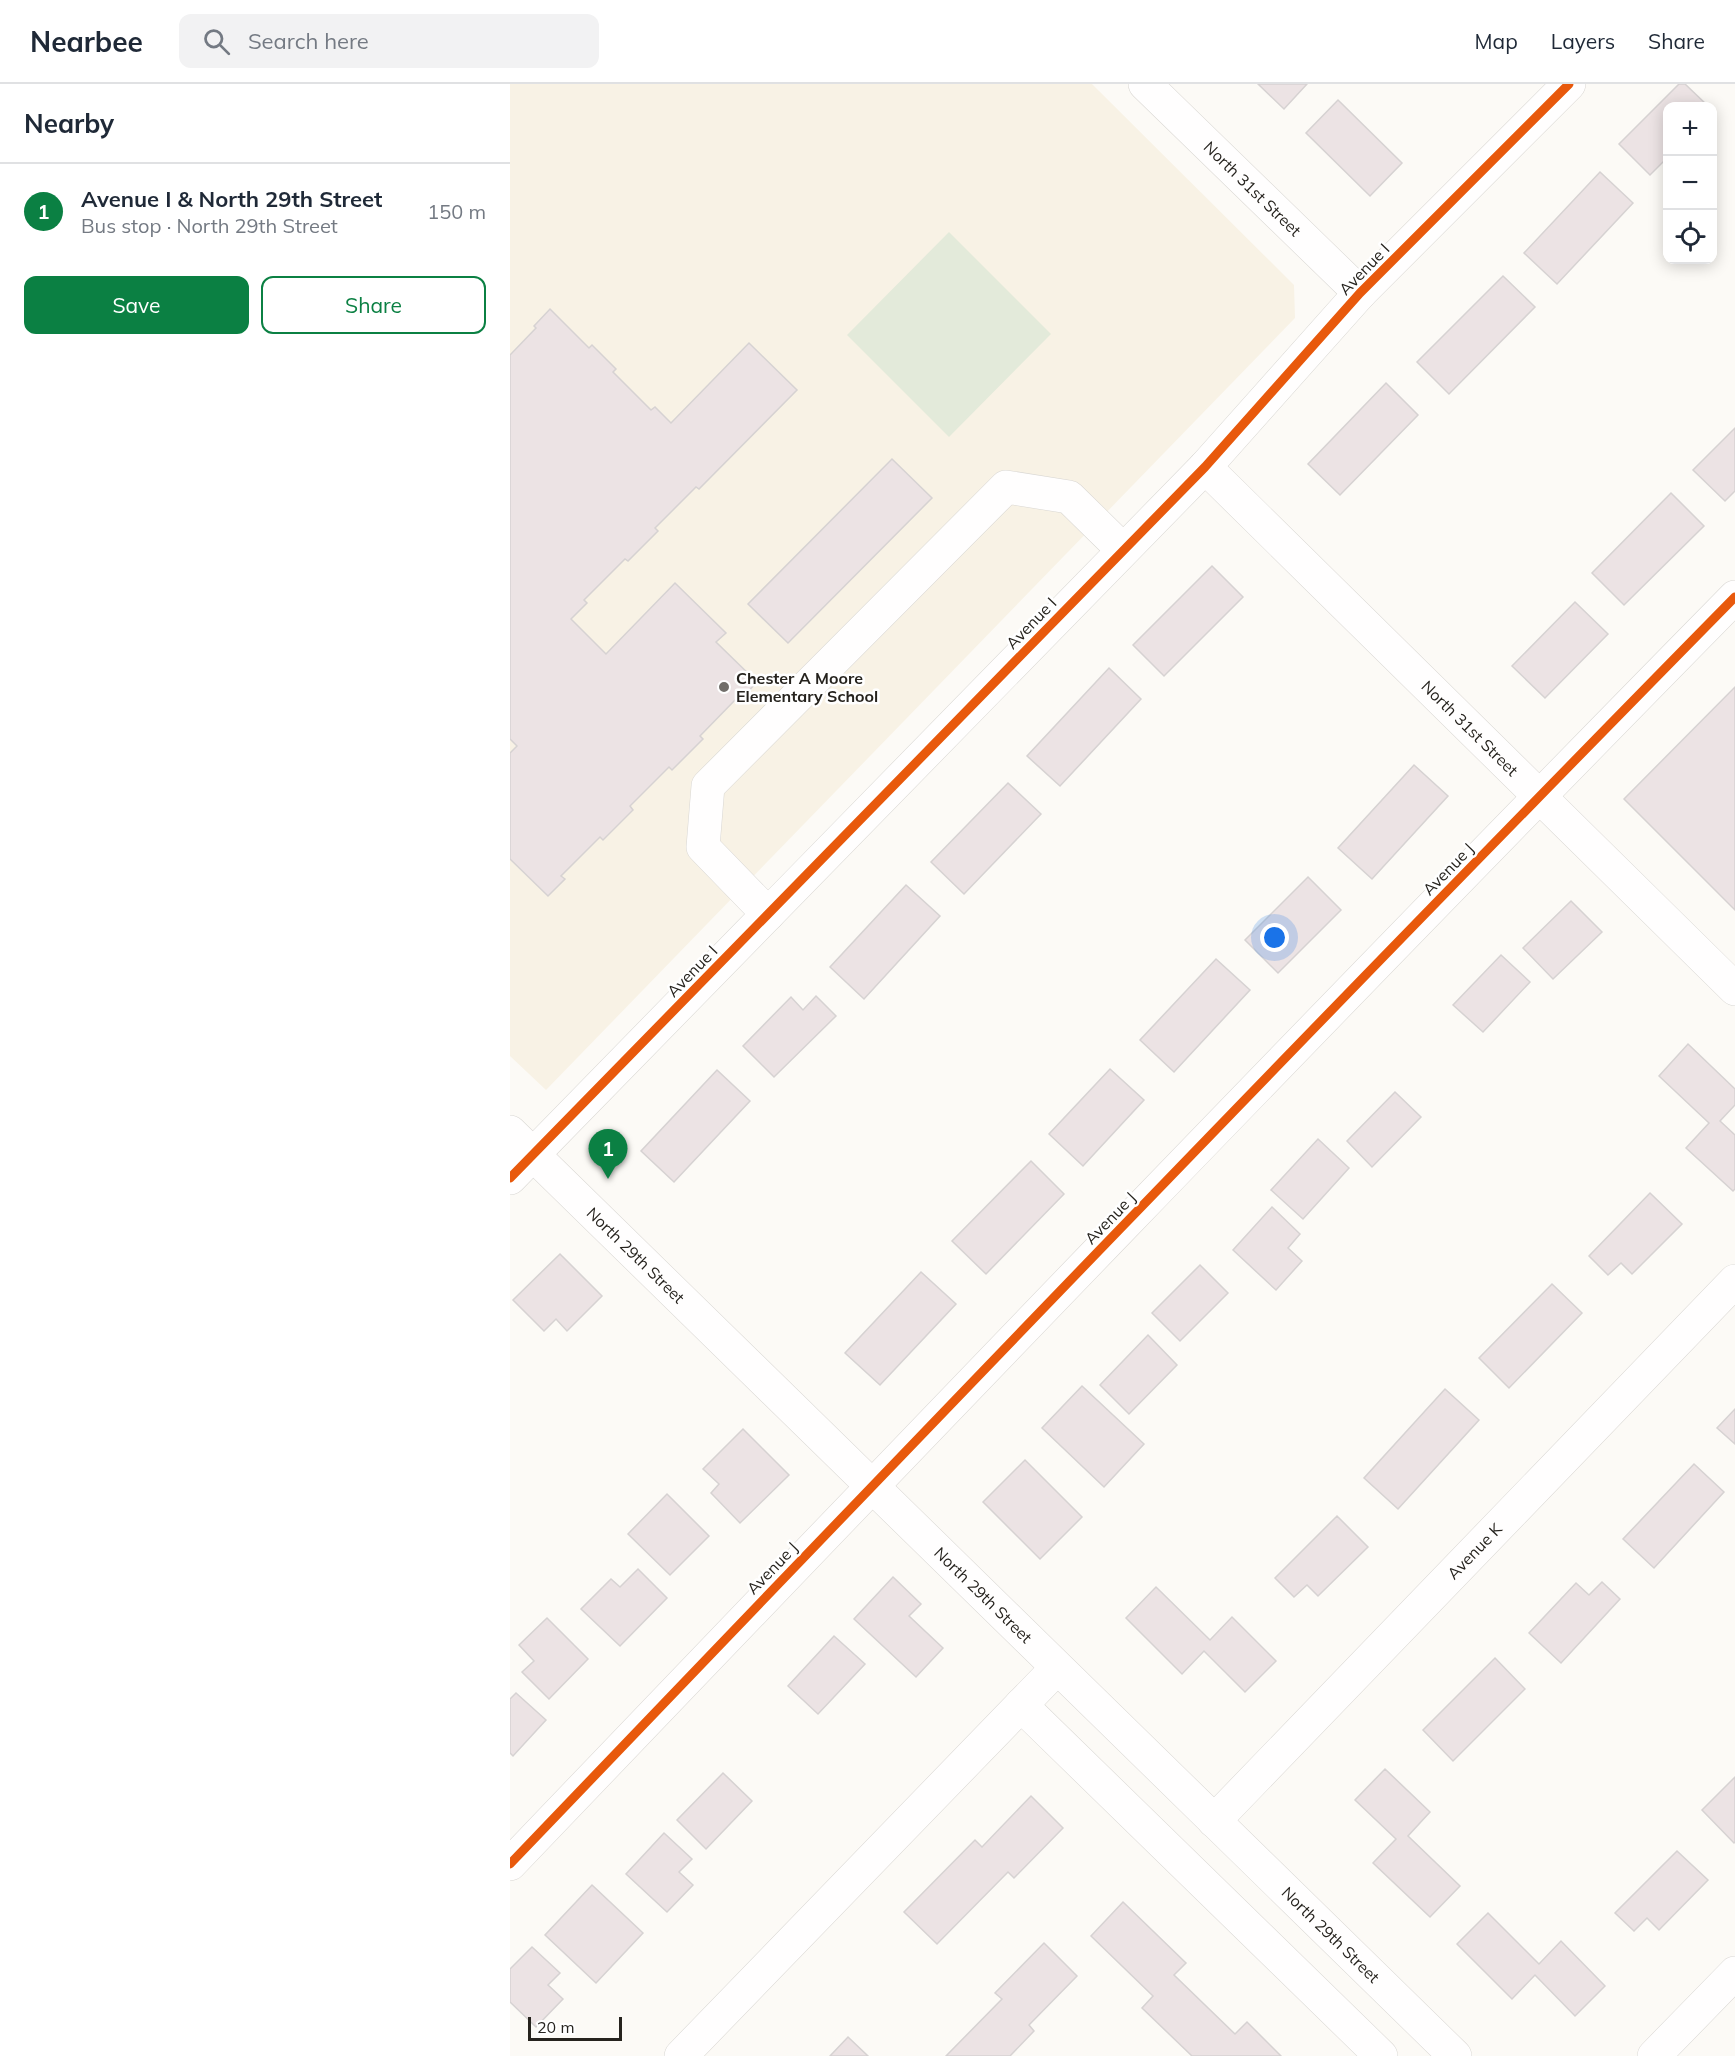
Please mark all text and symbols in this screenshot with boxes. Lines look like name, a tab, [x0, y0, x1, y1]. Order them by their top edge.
search box	[179, 14, 599, 68]
text: Nearbee	[30, 24, 143, 59]
icon: search	[200, 25, 233, 58]
text: Search here	[248, 27, 369, 55]
text: Map	[1475, 28, 1518, 54]
text: Layers	[1551, 28, 1615, 54]
text: Share	[1648, 28, 1705, 54]
map controls	[1663, 102, 1717, 264]
button: +	[1663, 102, 1717, 156]
text: Nearby	[24, 107, 114, 140]
street label: North 31st Street	[1200, 137, 1306, 241]
button: −	[1663, 156, 1717, 210]
text: Avenue I & North 29th Street	[81, 185, 382, 213]
text: 1	[38, 199, 50, 224]
text: 150 m	[427, 199, 486, 224]
button: locate	[1663, 210, 1717, 264]
text: Bus stop · North 29th Street	[81, 213, 338, 238]
street label: Avenue I	[1335, 239, 1393, 299]
button: Save	[24, 276, 249, 334]
button: Share	[261, 276, 486, 334]
street label: Avenue I	[1002, 593, 1060, 653]
place label: Chester A Moore Elementary School	[736, 668, 878, 706]
street label: North 31st Street	[1418, 676, 1523, 780]
marker: Chester A Moore Elementary School	[717, 680, 731, 694]
street label: Avenue J	[1418, 839, 1478, 899]
your location	[1260, 923, 1289, 952]
street label: Avenue I	[663, 941, 721, 1001]
pin: 1	[588, 1130, 628, 1179]
street label: Avenue J	[1080, 1188, 1140, 1248]
street label: North 29th Street	[583, 1203, 689, 1308]
street label: Avenue K	[1443, 1518, 1507, 1583]
street label: Avenue J	[742, 1538, 802, 1598]
street label: North 29th Street	[930, 1542, 1037, 1647]
street label: North 29th Street	[1278, 1882, 1384, 1987]
scale bar	[528, 2014, 622, 2042]
text: 20 m	[537, 2017, 574, 2037]

